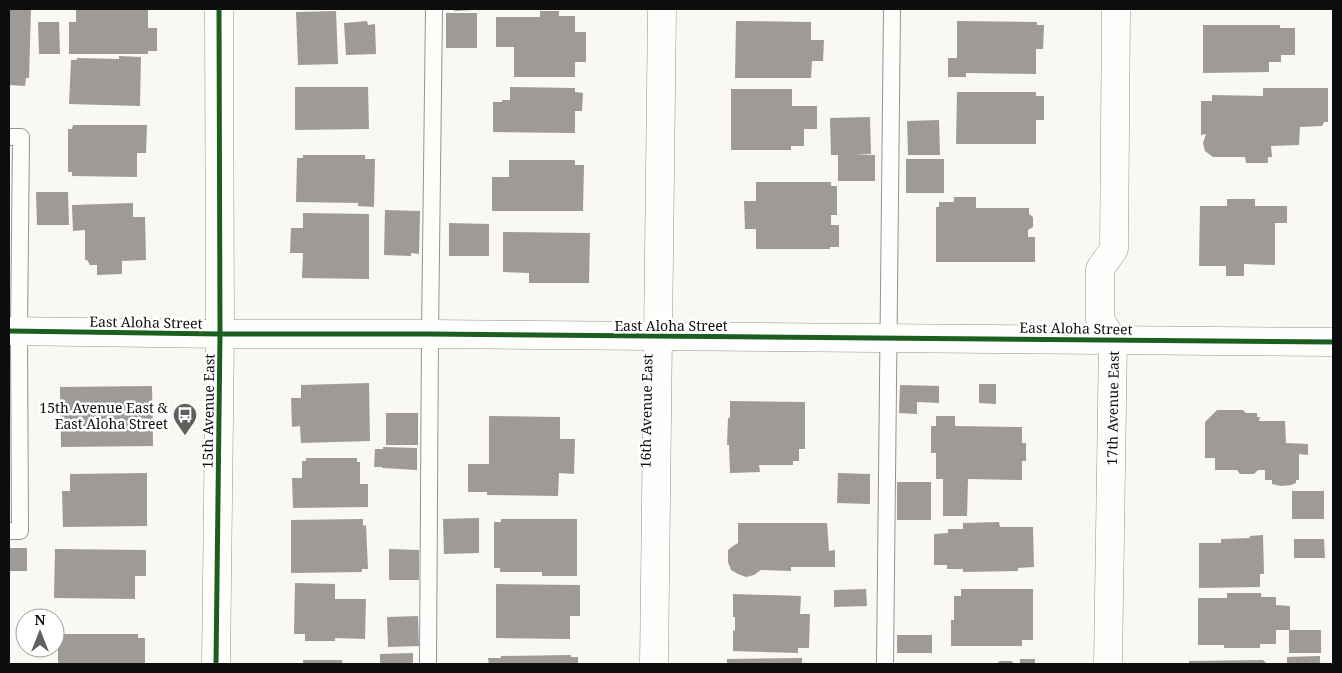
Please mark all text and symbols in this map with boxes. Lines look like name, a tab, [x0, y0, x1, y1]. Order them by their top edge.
street label: East Aloha Street	[89, 312, 203, 332]
street label: East Aloha Street	[614, 316, 728, 335]
street label: East Aloha Street	[1019, 318, 1133, 338]
street label: 17th Avenue East	[1102, 350, 1122, 466]
street label: 15th Avenue East	[198, 353, 219, 468]
street label: 16th Avenue East	[636, 353, 657, 468]
place label: 15th Avenue East & East Aloha Street	[39, 398, 169, 433]
bus stop icon: 15th Avenue East & East Aloha Street	[172, 402, 198, 436]
north arrow	[15, 608, 65, 658]
text: N	[34, 610, 46, 629]

